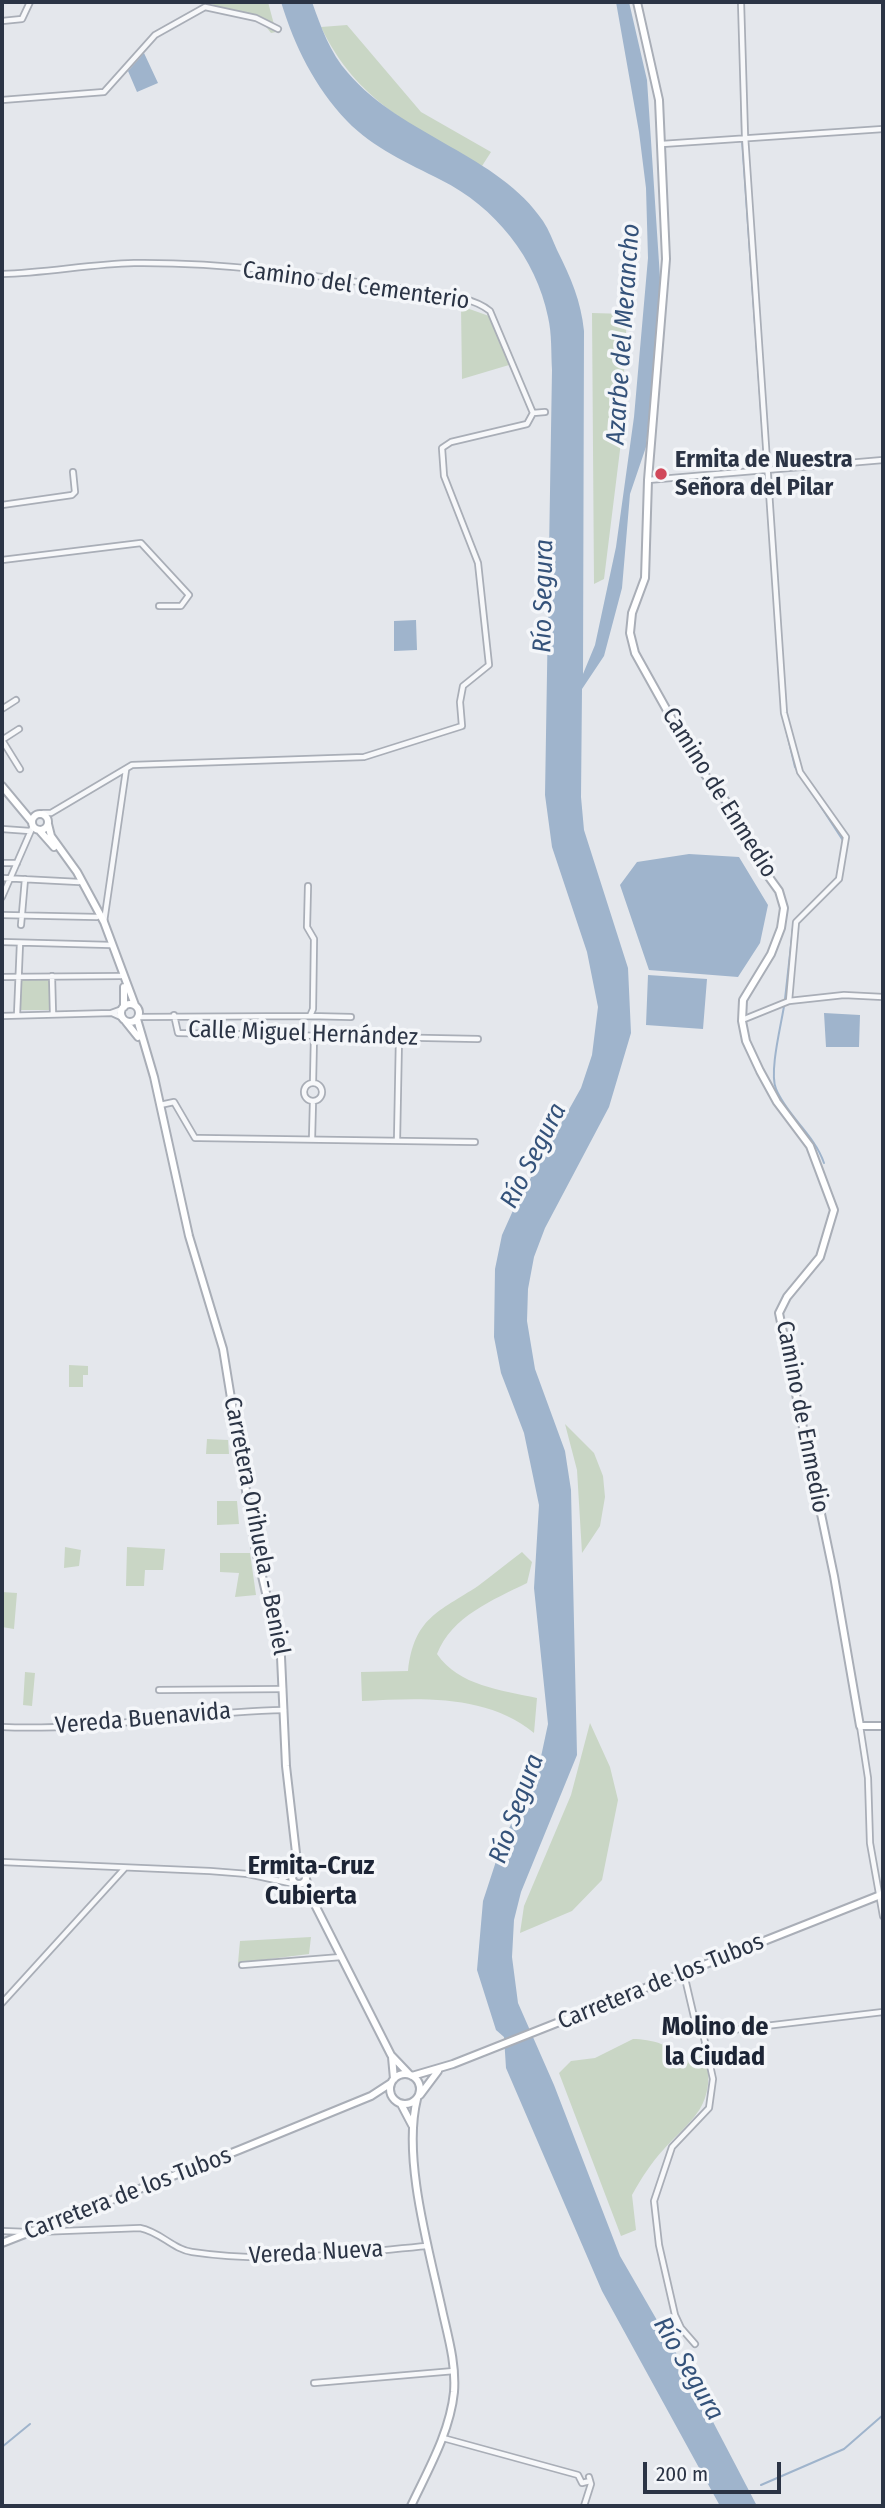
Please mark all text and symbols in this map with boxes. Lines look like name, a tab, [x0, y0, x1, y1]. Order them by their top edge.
water label: Azarbe del Merancho	[601, 223, 647, 445]
street label: Camino del Cementerio	[241, 256, 471, 316]
place label: Ermita de Nuestra Señora del Pilar	[675, 446, 853, 502]
marker: Ermita de Nuestra Señora del Pilar	[653, 466, 669, 482]
water label: Río Segura	[527, 539, 561, 653]
street label: Camino de Enmedio	[655, 703, 783, 883]
street label: Calle Miguel Hernández	[188, 1016, 418, 1052]
water label: Río Segura	[494, 1098, 574, 1214]
street label: Camino de Enmedio	[769, 1319, 835, 1515]
street label: Carretera Orihuela - Beniel	[217, 1394, 295, 1658]
street label: Vereda Buenavida	[54, 1697, 232, 1741]
water label: Río Segura	[483, 1750, 551, 1868]
district label: Ermita-Cruz Cubierta	[248, 1851, 374, 1912]
street label: Carretera de los Tubos	[554, 1928, 768, 2036]
district label: Molino de la Ciudad	[662, 2012, 768, 2074]
street label: Carretera de los Tubos	[20, 2141, 236, 2247]
street label: Vereda Nueva	[248, 2235, 384, 2271]
water label: Río Segura	[646, 2312, 730, 2426]
scale bar	[647, 2448, 785, 2492]
text: 200 m	[656, 2461, 708, 2487]

